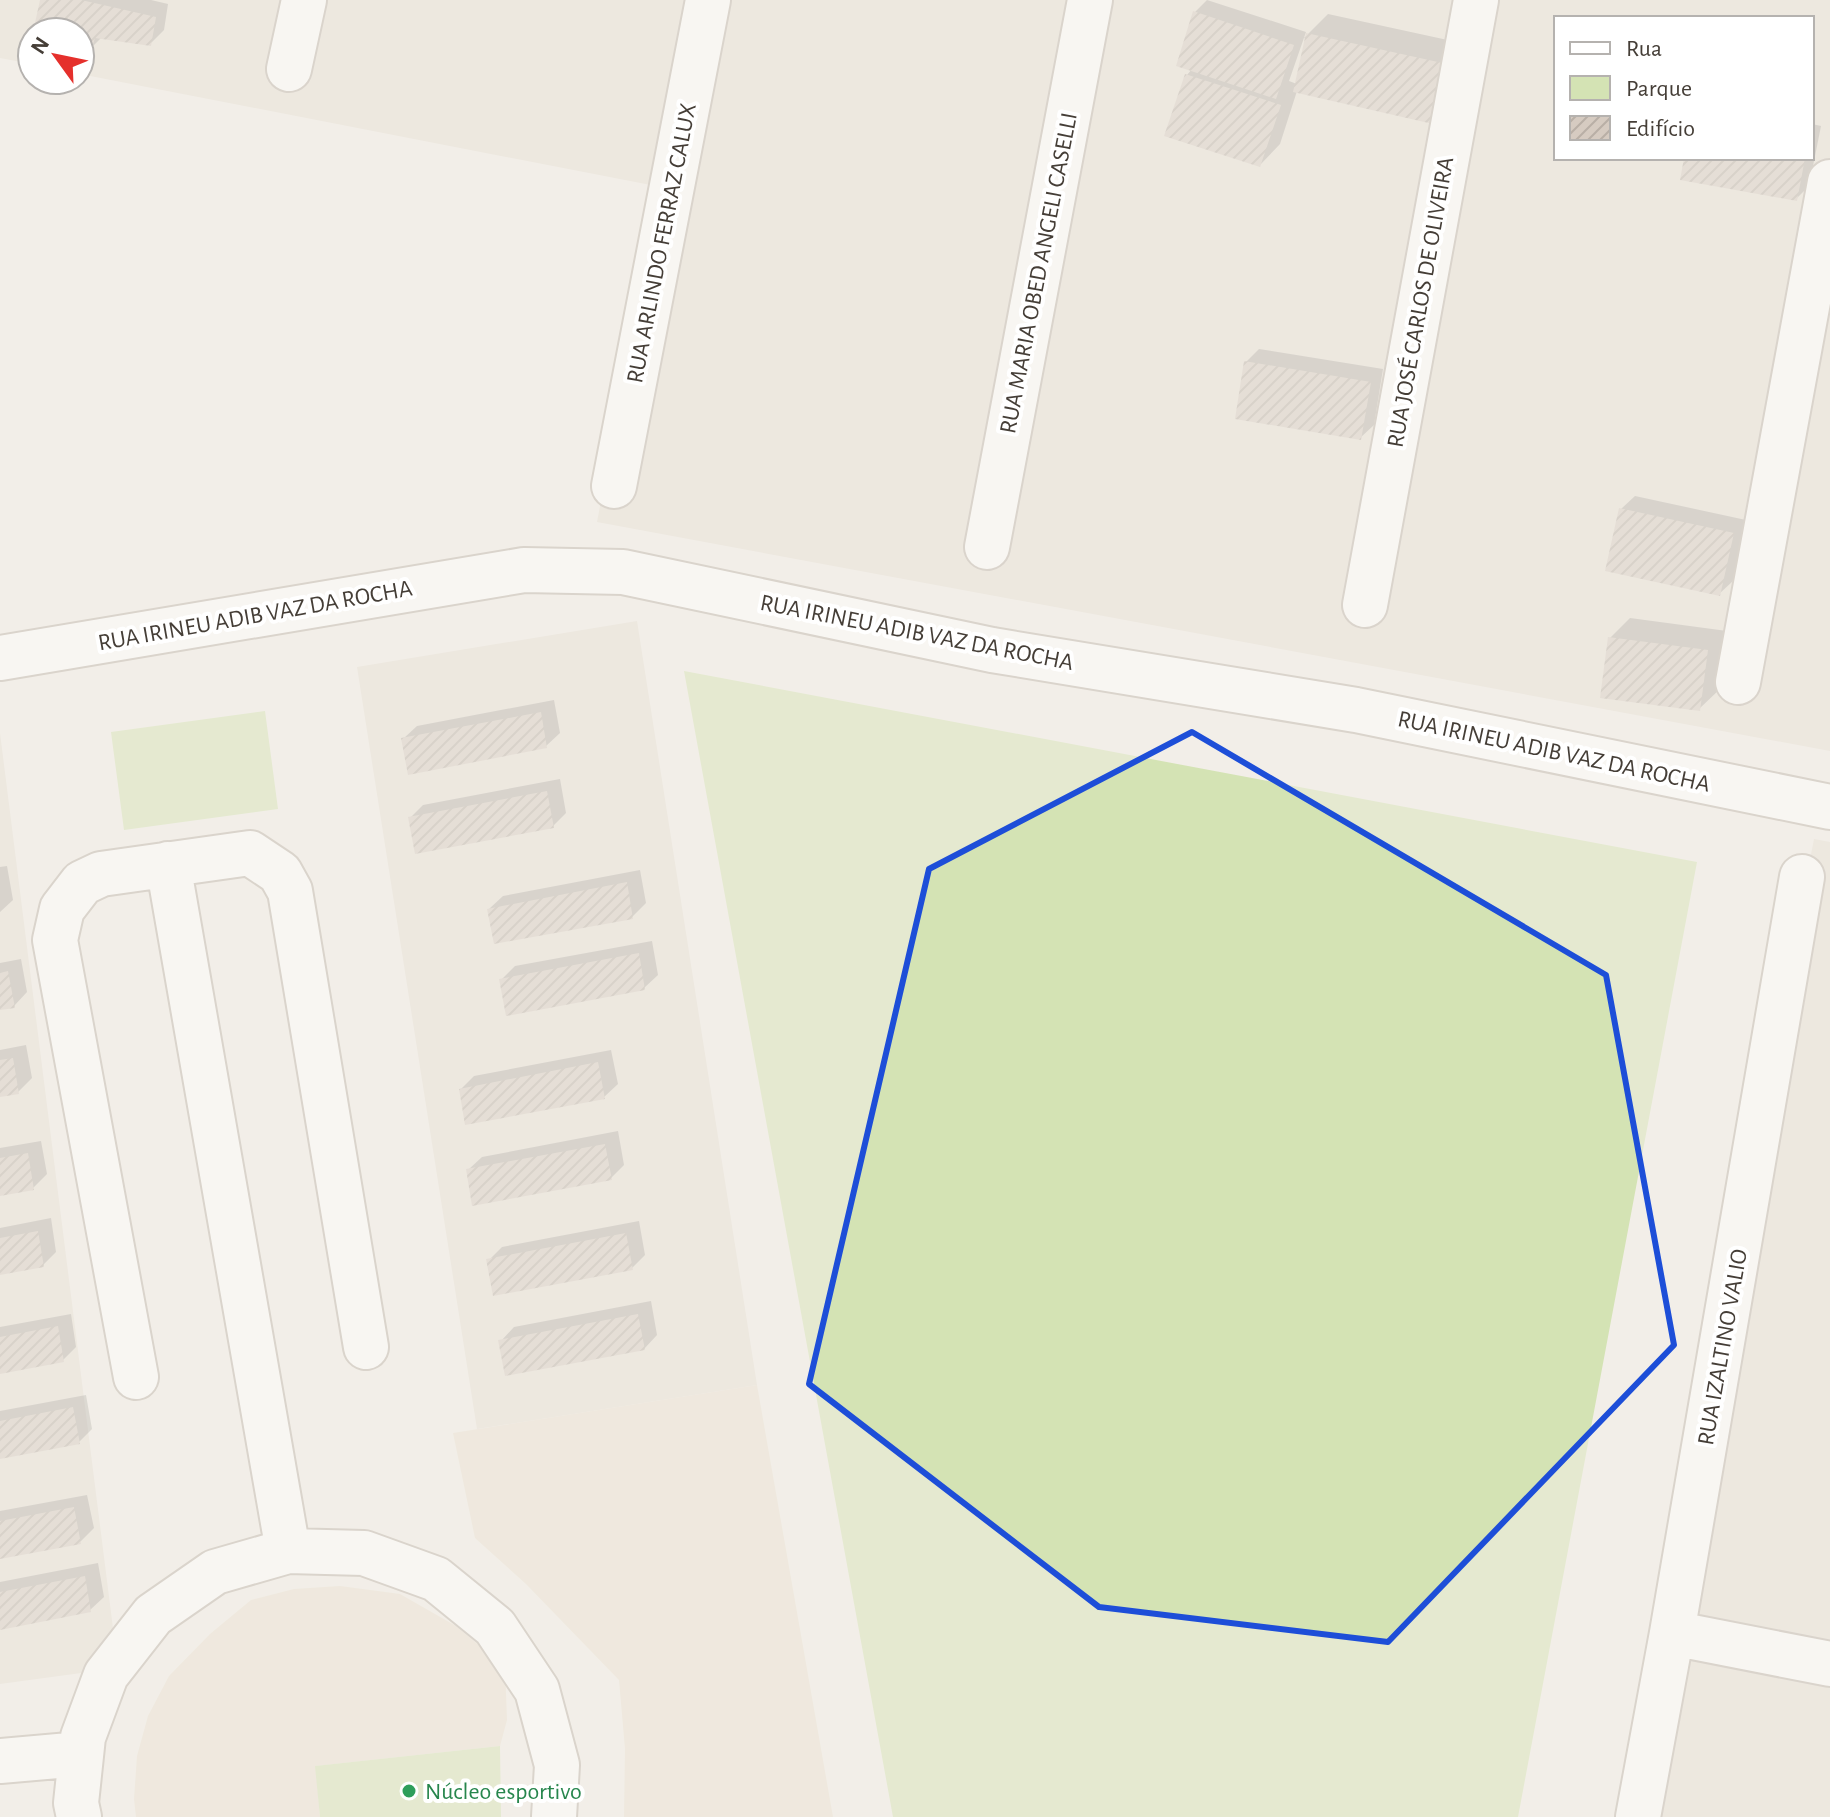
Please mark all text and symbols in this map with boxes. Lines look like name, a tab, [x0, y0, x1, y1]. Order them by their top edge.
north arrow	[16, 16, 96, 96]
legend	[1554, 16, 1814, 160]
text: N	[27, 33, 53, 58]
text: Rua	[1626, 37, 1662, 61]
text: Parque	[1626, 77, 1692, 101]
street label: RUA ARLINDO FERRAZ CALUX	[623, 101, 701, 385]
street label: RUA MARIA OBED ANGELI CASELLI	[996, 111, 1082, 436]
text: Edifício	[1626, 117, 1695, 141]
street label: RUA JOSÉ CARLOS DE OLIVEIRA	[1382, 154, 1458, 449]
street label: RUA IRINEU ADIB VAZ DA ROCHA	[96, 576, 414, 655]
street label: RUA IRINEU ADIB VAZ DA ROCHA	[758, 591, 1076, 675]
street label: RUA IRINEU ADIB VAZ DA ROCHA	[1395, 707, 1712, 797]
street label: RUA IZALTINO VALIO	[1694, 1247, 1752, 1447]
place label: Núcleo esportivo	[425, 1780, 582, 1804]
marker: Núcleo esportivo	[400, 1782, 418, 1800]

